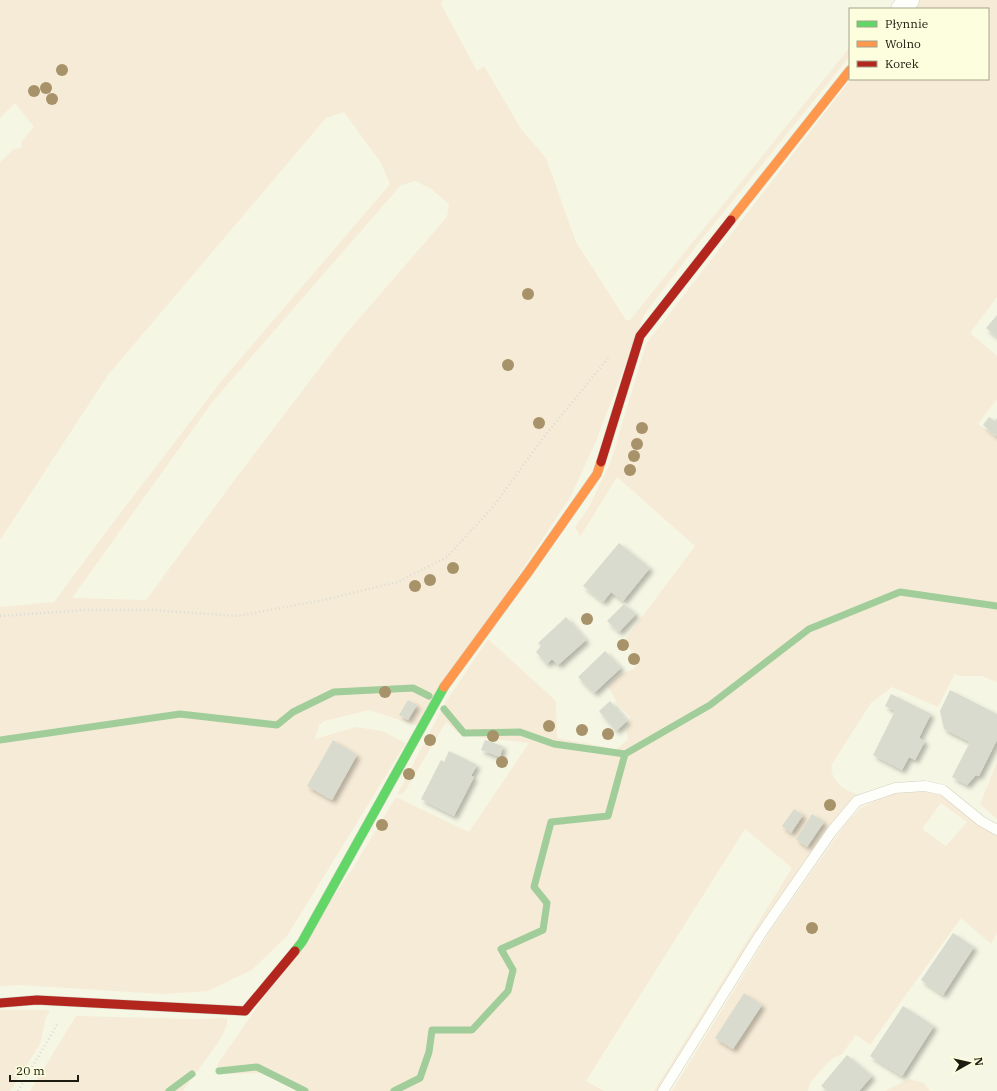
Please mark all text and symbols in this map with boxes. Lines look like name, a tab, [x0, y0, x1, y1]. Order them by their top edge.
legend	[849, 8, 989, 80]
text: Płynnie	[885, 16, 928, 31]
text: Wolno	[885, 36, 921, 51]
text: Korek	[885, 56, 919, 71]
north arrow	[949, 1043, 989, 1083]
text: N	[971, 1056, 986, 1067]
scale bar	[10, 1057, 78, 1083]
text: 20 m	[16, 1063, 45, 1078]

